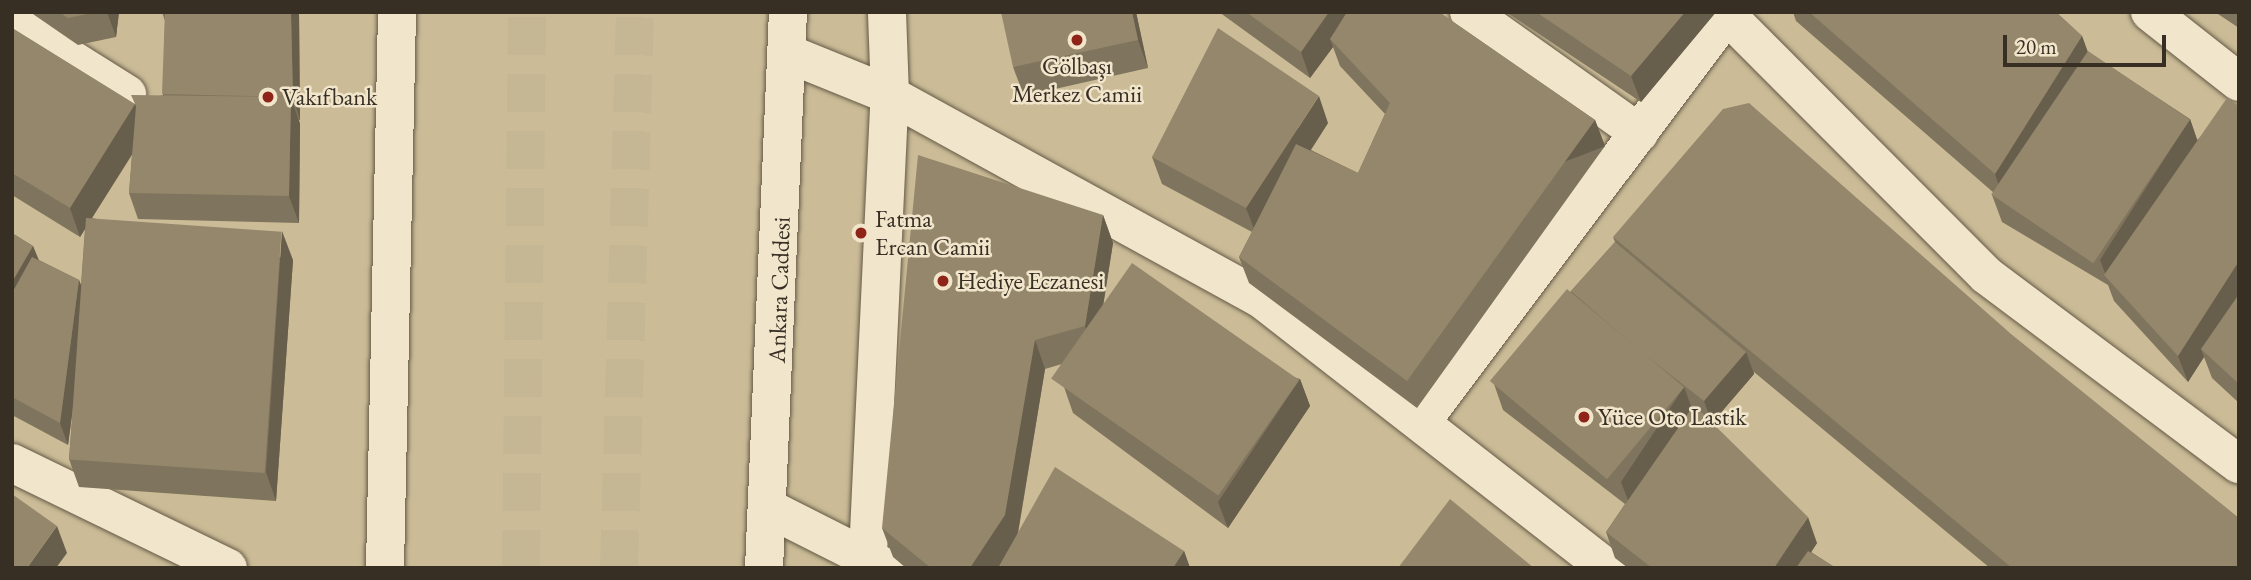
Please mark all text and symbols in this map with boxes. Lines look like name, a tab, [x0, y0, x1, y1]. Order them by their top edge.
scale bar	[2006, 21, 2169, 65]
marker: Gölbaşı Merkez Camii	[1069, 32, 1085, 48]
text: 20 m	[2016, 33, 2057, 60]
place label: Gölbaşı Merkez Camii	[1012, 52, 1142, 108]
place label: Vakıfbank	[282, 83, 377, 111]
marker: Vakıfbank	[260, 89, 276, 105]
place label: Fatma Ercan Camii	[875, 205, 990, 261]
street label: Ankara Caddesi	[762, 216, 796, 364]
marker: Fatma Ercan Camii	[853, 225, 869, 241]
place label: Hediye Eczanesi	[957, 267, 1104, 295]
marker: Hediye Eczanesi	[935, 273, 951, 289]
place label: Yüce Oto Lastik	[1598, 403, 1747, 431]
marker: Yüce Oto Lastik	[1576, 409, 1592, 425]

